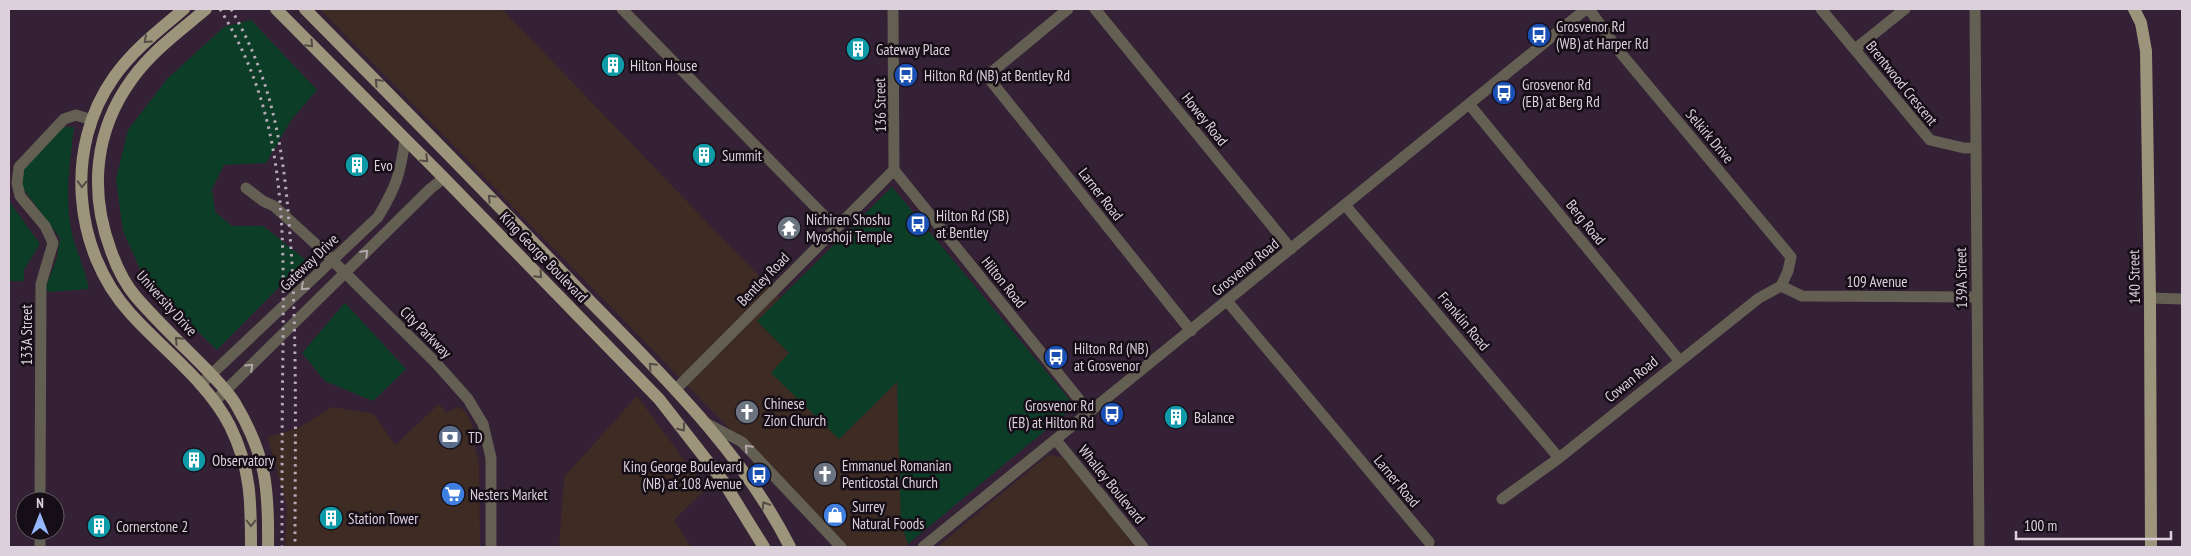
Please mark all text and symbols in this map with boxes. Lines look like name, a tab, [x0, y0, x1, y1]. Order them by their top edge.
place label: Grosvenor Rd (WB) at Harper Rd	[1556, 17, 1648, 53]
bus stop icon: Grosvenor Rd (WB) at Harper Rd	[1526, 22, 1552, 48]
one-way arrow	[143, 35, 152, 44]
building icon: Gateway Place	[845, 36, 871, 62]
street label: Brentwood Crescent	[1862, 37, 1942, 129]
one-way arrow	[304, 38, 313, 47]
place label: Gateway Place	[876, 40, 950, 59]
building icon: Hilton House	[600, 52, 626, 78]
place label: Hilton House	[630, 56, 697, 75]
bus stop icon: Hilton Rd (NB) at Bentley Rd	[893, 62, 919, 88]
place label: Hilton Rd (NB) at Bentley Rd	[924, 66, 1070, 85]
place label: Grosvenor Rd (EB) at Berg Rd	[1522, 75, 1600, 111]
street label: 136 Street	[870, 78, 890, 132]
one-way arrow	[375, 79, 384, 88]
bus stop icon: Grosvenor Rd (EB) at Berg Rd	[1491, 80, 1517, 106]
street label: Howey Road	[1178, 89, 1232, 149]
street label: Selkirk Drive	[1682, 105, 1738, 167]
building icon: Summit	[691, 142, 717, 168]
place label: Summit	[722, 146, 762, 165]
building icon: Evo	[344, 152, 370, 178]
one-way arrow	[419, 153, 428, 162]
place label: Evo	[374, 156, 393, 175]
street label: Larner Road	[1074, 164, 1128, 224]
one-way arrow	[76, 180, 87, 188]
one-way arrow	[488, 195, 497, 204]
street label: Berg Road	[1562, 196, 1610, 248]
place label: Hilton Rd (SB) at Bentley	[936, 206, 1009, 242]
street label: King George Boulevard	[496, 208, 592, 306]
place label: Nichiren Shoshu Myoshoji Temple	[806, 210, 892, 246]
bus stop icon: Hilton Rd (SB) at Bentley	[905, 211, 931, 237]
temple icon: Nichiren Shoshu Myoshoji Temple	[776, 215, 802, 241]
street label: Gateway Drive	[276, 229, 342, 295]
street label: Grosvenor Road	[1208, 234, 1282, 300]
street label: 139A Street	[1951, 247, 1971, 309]
street label: Bentley Road	[733, 248, 793, 310]
one-way arrow	[360, 250, 369, 259]
street label: 140 Street	[2124, 250, 2144, 304]
street label: Hilton Road	[978, 252, 1030, 312]
street label: University Drive	[133, 266, 201, 340]
one-way arrow	[533, 269, 542, 278]
street label: 109 Avenue	[1847, 272, 1907, 291]
one-way arrow	[301, 281, 310, 290]
street label: Franklin Road	[1434, 288, 1494, 354]
street label: City Parkway	[396, 302, 456, 362]
street label: 133A Street	[17, 304, 36, 366]
one-way arrow	[175, 337, 184, 346]
place label: Hilton Rd (NB) at Grosvenor	[1074, 339, 1149, 375]
bus stop icon: Hilton Rd (NB) at Grosvenor	[1043, 344, 1069, 370]
street label: Cowan Road	[1601, 352, 1661, 406]
one-way arrow	[649, 362, 658, 371]
one-way arrow	[244, 364, 253, 373]
place label: Chinese Zion Church	[764, 394, 826, 430]
place label: Grosvenor Rd (EB) at Hilton Rd	[1008, 396, 1094, 432]
church icon: Chinese Zion Church	[734, 399, 760, 425]
bus stop icon: Grosvenor Rd (EB) at Hilton Rd	[1099, 401, 1125, 427]
building icon: Balance	[1163, 404, 1189, 430]
place label: Balance	[1194, 408, 1234, 427]
one-way arrow	[676, 422, 684, 431]
bank icon: TD	[437, 424, 463, 450]
place label: TD	[468, 428, 483, 447]
street label: Whalley Boulevard	[1074, 441, 1150, 527]
one-way arrow	[745, 445, 754, 454]
building icon: Observatory	[181, 447, 207, 473]
place label: Observatory	[212, 451, 275, 470]
street label: Larner Road	[1370, 451, 1424, 511]
place label: Emmanuel Romanian Penticostal Church	[842, 456, 951, 492]
place label: King George Boulevard (NB) at 108 Avenue	[623, 457, 742, 493]
church icon: Emmanuel Romanian Penticostal Church	[812, 461, 838, 487]
bus stop icon: King George Boulevard (NB) at 108 Avenue	[746, 462, 772, 488]
supermarket icon: Nesters Market	[440, 481, 466, 507]
place label: Nesters Market	[470, 485, 548, 504]
north arrow	[15, 491, 65, 541]
text: N	[36, 494, 44, 512]
place label: Surrey Natural Foods	[852, 497, 924, 533]
one-way arrow	[762, 502, 772, 511]
shop icon: Surrey Natural Foods	[822, 502, 848, 528]
building icon: Station Tower	[318, 505, 344, 531]
scale bar	[2016, 508, 2171, 540]
place label: Station Tower	[348, 509, 419, 528]
building icon: Cornerstone 2	[86, 513, 112, 539]
text: 100 m	[2024, 516, 2057, 535]
place label: Cornerstone 2	[116, 517, 188, 536]
one-way arrow	[246, 520, 256, 527]

